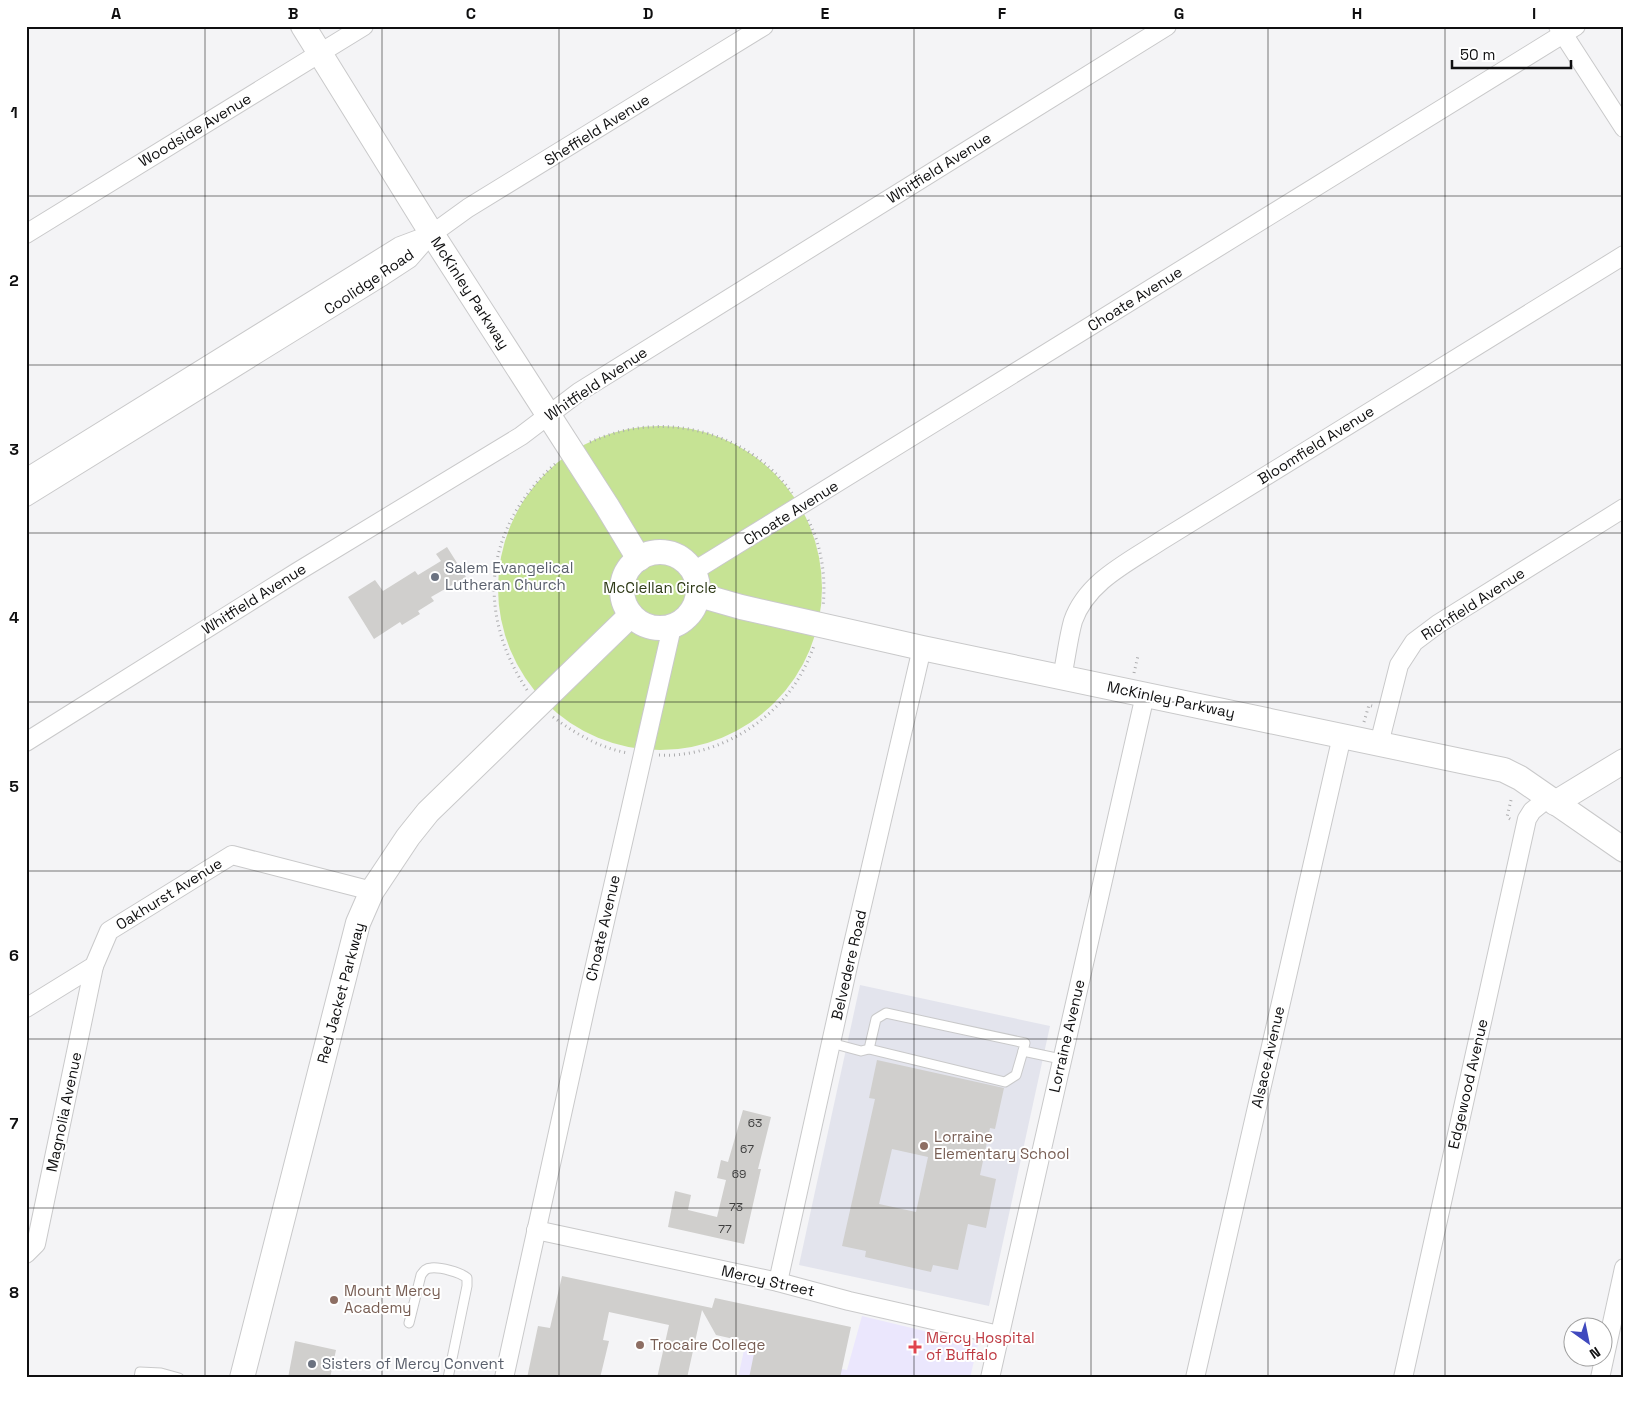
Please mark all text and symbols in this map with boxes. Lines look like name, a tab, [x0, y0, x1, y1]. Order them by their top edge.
text: A	[111, 3, 121, 24]
text: B	[288, 3, 298, 24]
text: C	[466, 3, 476, 24]
text: D	[643, 3, 653, 24]
text: E	[821, 3, 830, 24]
text: F	[998, 3, 1007, 24]
text: G	[1174, 3, 1184, 24]
text: H	[1352, 3, 1362, 24]
text: I	[1532, 3, 1536, 24]
scale bar	[1452, 38, 1571, 70]
text: 50 m	[1460, 45, 1495, 64]
street label: Woodside Avenue	[135, 88, 255, 171]
street label: Sheffield Avenue	[541, 90, 653, 170]
text: 1	[10, 102, 18, 123]
street label: Whitfield Avenue	[883, 128, 995, 207]
street label: McKinley Parkway	[427, 233, 514, 353]
street label: Coolidge Road	[320, 245, 417, 319]
street label: Choate Avenue	[1084, 262, 1186, 335]
text: 2	[9, 270, 19, 291]
street label: Whitfield Avenue	[541, 342, 651, 425]
street label: Bloomfield Avenue	[1254, 401, 1378, 488]
text: 3	[9, 439, 19, 460]
street label: Choate Avenue	[740, 476, 842, 549]
place label: Salem Evangelical Lutheran Church	[445, 558, 573, 594]
street label: Whitfield Avenue	[198, 559, 310, 638]
street label: Richfield Avenue	[1417, 563, 1528, 644]
marker: Salem Evangelical Lutheran Church	[429, 571, 441, 583]
park label: McClellan Circle	[603, 578, 717, 597]
text: 4	[9, 607, 19, 628]
street label: McKinley Parkway	[1105, 677, 1237, 722]
text: 5	[9, 776, 19, 797]
street label: Oakhurst Avenue	[112, 853, 225, 934]
street label: Choate Avenue	[581, 873, 624, 983]
street label: Belvedere Road	[827, 908, 870, 1022]
street label: Red Jacket Parkway	[313, 920, 369, 1066]
text: 6	[9, 945, 19, 966]
street label: Lorraine Avenue	[1044, 977, 1089, 1094]
street label: Alsace Avenue	[1247, 1004, 1288, 1110]
street label: Edgewood Avenue	[1443, 1017, 1492, 1151]
street label: Magnolia Avenue	[42, 1050, 86, 1174]
text: 7	[10, 1113, 19, 1134]
house number: 63	[748, 1115, 762, 1131]
place label: Lorraine Elementary School	[934, 1127, 1070, 1163]
marker: Lorraine Elementary School	[918, 1140, 930, 1152]
house number: 67	[740, 1141, 754, 1157]
house number: 69	[732, 1166, 746, 1182]
house number: 73	[729, 1199, 743, 1215]
house number: 77	[718, 1221, 732, 1237]
street label: Mercy Street	[720, 1261, 817, 1300]
place label: Mount Mercy Academy	[344, 1281, 441, 1317]
text: 8	[9, 1282, 19, 1303]
marker: Mount Mercy Academy	[328, 1294, 340, 1306]
north arrow	[1562, 1316, 1612, 1366]
place label: Mercy Hospital of Buffalo	[926, 1328, 1035, 1364]
place label: Trocaire College	[650, 1335, 765, 1354]
marker: Trocaire College	[634, 1339, 646, 1351]
marker: Mercy Hospital of Buffalo	[908, 1340, 922, 1354]
text: N	[1586, 1343, 1604, 1363]
place label: Sisters of Mercy Convent	[322, 1354, 505, 1373]
marker: Sisters of Mercy Convent	[306, 1358, 318, 1370]

